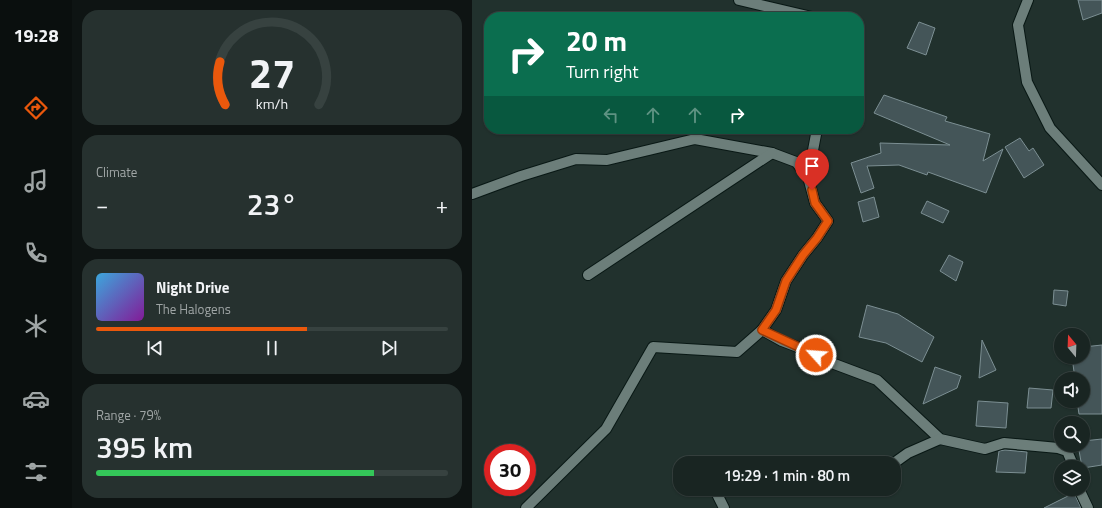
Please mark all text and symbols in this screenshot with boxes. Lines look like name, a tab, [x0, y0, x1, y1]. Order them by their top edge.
text: 20 m	[566, 19, 627, 62]
text: 19:28	[14, 22, 58, 49]
icon: right	[500, 28, 552, 80]
text: 27	[249, 41, 295, 104]
text: Turn right	[566, 58, 639, 85]
text: km/h	[256, 93, 288, 115]
icon: directions	[22, 94, 50, 122]
icon: left	[600, 104, 622, 126]
icon: ahead	[642, 104, 664, 126]
icon: ahead	[684, 104, 706, 126]
icon: right	[726, 104, 748, 126]
pin	[795, 149, 829, 190]
icon: arrive	[801, 155, 823, 177]
text: Climate	[96, 162, 137, 182]
icon: music	[22, 167, 50, 195]
text: 23°	[247, 181, 297, 227]
text: −	[96, 188, 108, 222]
text: +	[436, 188, 448, 222]
icon: phone	[22, 239, 50, 267]
text: Night Drive	[156, 276, 229, 299]
text: The Halogens	[156, 299, 231, 319]
icon: climate	[22, 312, 50, 340]
north arrow	[1054, 328, 1090, 364]
map controls	[1054, 328, 1090, 496]
position arrow	[795, 334, 837, 376]
icon: previous	[144, 337, 166, 359]
icon: pause	[261, 337, 283, 359]
icon: next	[378, 337, 400, 359]
button: sound	[1054, 372, 1090, 408]
icon: car	[22, 385, 50, 413]
text: Range · 79%	[96, 405, 161, 425]
button: search	[1054, 416, 1090, 452]
text: 395 km	[96, 424, 193, 470]
speed limit sign: 30	[484, 444, 536, 496]
icon: filters	[22, 458, 50, 486]
button: layers	[1054, 460, 1090, 496]
text: 19:29 · 1 min · 80 m	[724, 464, 850, 487]

